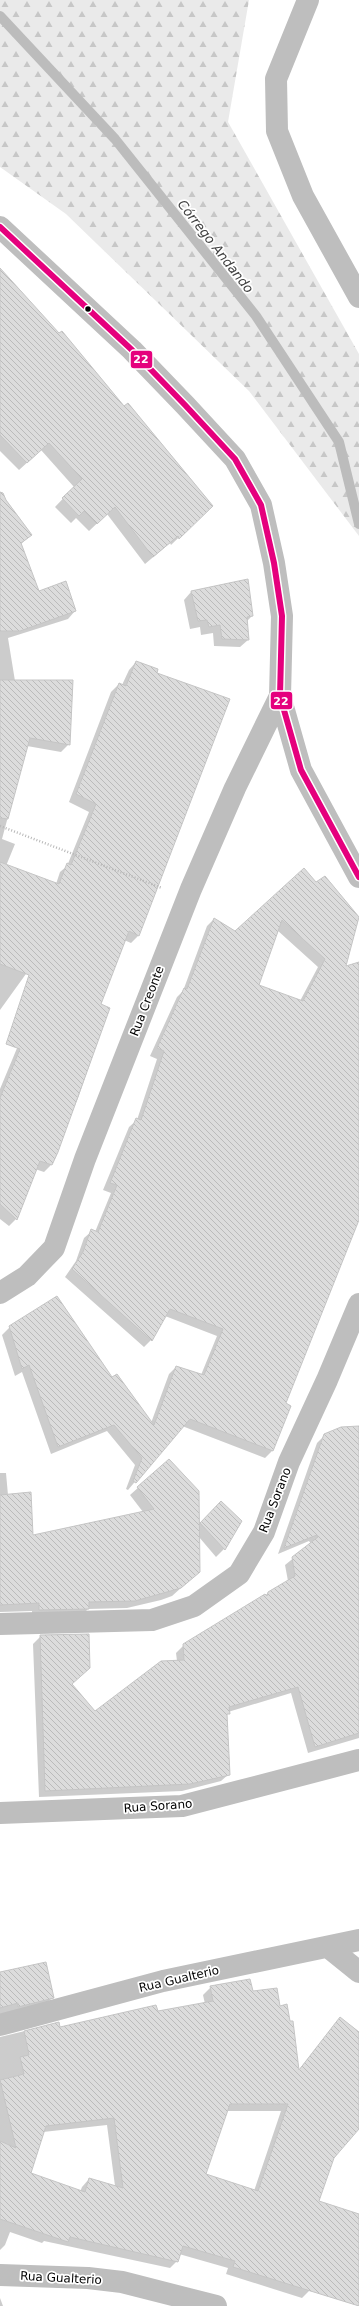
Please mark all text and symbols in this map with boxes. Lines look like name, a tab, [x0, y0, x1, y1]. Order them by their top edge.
water label: Córrego Andando	[175, 197, 257, 296]
unlabelled marker	[83, 304, 93, 314]
line badge: 22	[130, 350, 153, 369]
text: 22	[133, 353, 149, 366]
line badge: 22	[270, 691, 293, 710]
text: 22	[273, 695, 289, 708]
street label: Rua Creonte	[127, 964, 167, 1038]
street label: Rua Sorano	[256, 1465, 294, 1535]
street label: Rua Sorano	[123, 1797, 193, 1815]
street label: Rua Gualterio	[138, 1963, 220, 1995]
street label: Rua Gualterio	[20, 2269, 102, 2287]

